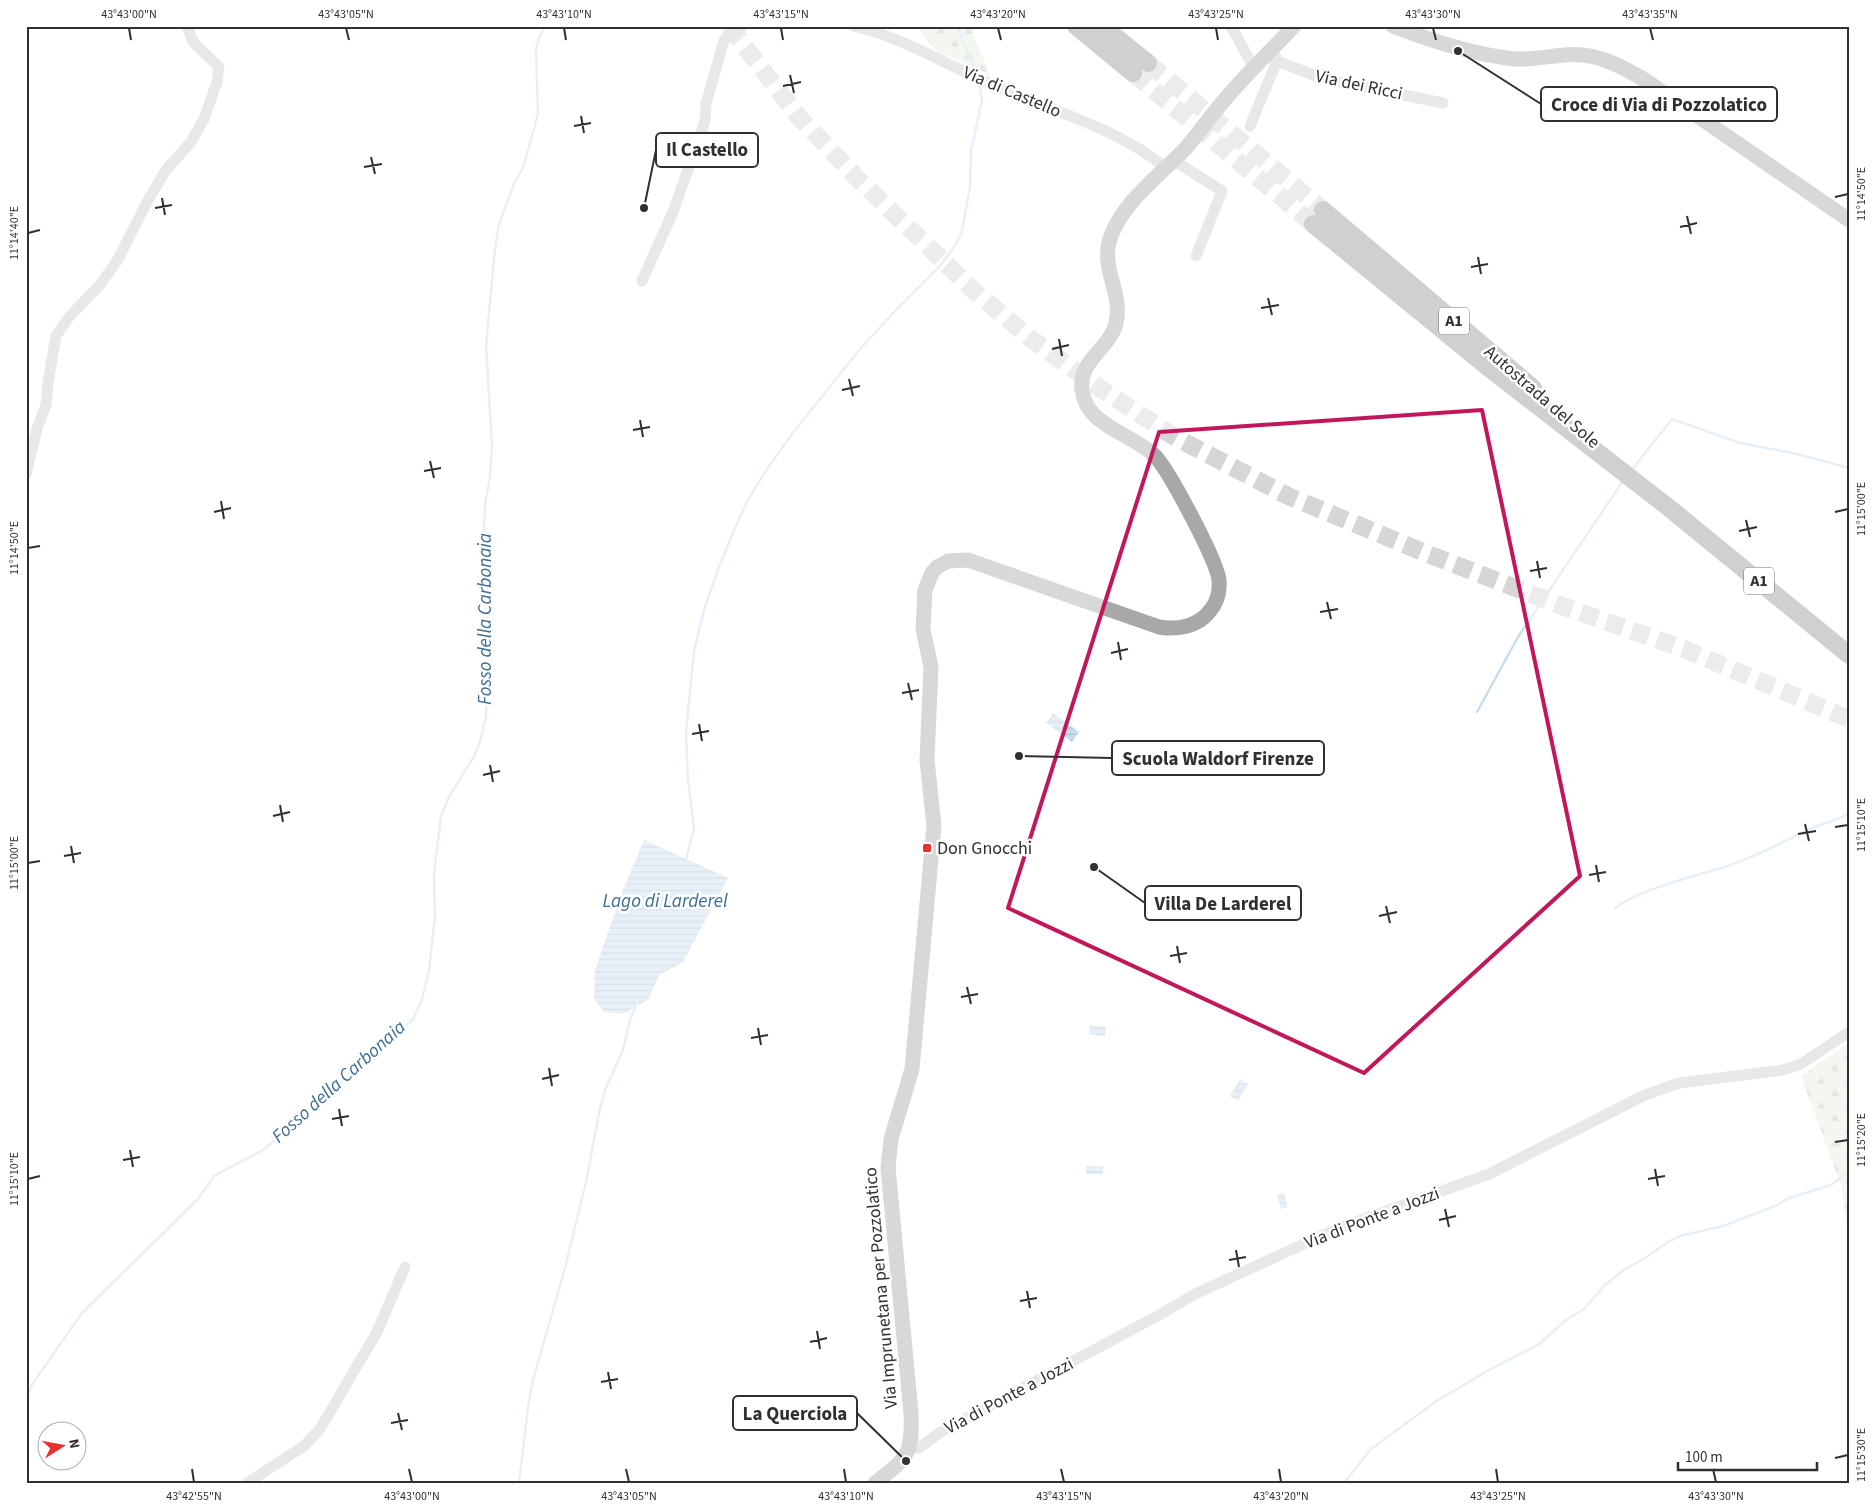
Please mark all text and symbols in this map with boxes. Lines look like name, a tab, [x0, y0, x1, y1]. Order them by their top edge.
text: 43°43'00"N	[101, 6, 157, 23]
text: 43°43'05"N	[318, 6, 374, 23]
text: 43°43'10"N	[536, 6, 592, 23]
text: 43°43'15"N	[753, 6, 809, 23]
text: 43°43'20"N	[970, 6, 1026, 23]
text: 43°43'25"N	[1188, 6, 1244, 23]
text: 43°43'30"N	[1405, 6, 1461, 23]
text: 43°43'35"N	[1622, 6, 1678, 23]
street label: Via di Castello	[959, 60, 1065, 124]
street label: Via dei Ricci	[1313, 64, 1405, 106]
callout: Croce di Via di Pozzolatico	[1541, 87, 1777, 121]
text: Croce di Via di Pozzolatico	[1551, 92, 1767, 119]
callout: Il Castello	[656, 133, 758, 167]
text: Il Castello	[666, 137, 748, 164]
text: 11°14'50"E	[1853, 167, 1870, 221]
text: 11°14'40"E	[6, 206, 23, 260]
road number: A1	[1439, 308, 1469, 334]
street label: Autostrada del Sole	[1479, 340, 1605, 454]
text: 11°15'00"E	[1853, 482, 1870, 536]
text: 11°14'50"E	[6, 521, 23, 575]
water label: Fosso della Carbonaia	[472, 533, 499, 705]
road number: A1	[1744, 568, 1774, 594]
callout: Scuola Waldorf Firenze	[1112, 741, 1324, 775]
text: Scuola Waldorf Firenze	[1122, 746, 1314, 773]
text: 11°15'10"E	[1853, 798, 1870, 852]
text: 11°15'00"E	[6, 836, 23, 890]
place label: Don Gnocchi	[937, 836, 1032, 861]
marker: Don Gnocchi	[921, 842, 933, 854]
callout: Villa De Larderel	[1145, 886, 1301, 920]
water label: Lago di Larderel	[602, 888, 728, 915]
text: Villa De Larderel	[1154, 891, 1292, 918]
water label: Fosso della Carbonaia	[266, 1014, 412, 1150]
text: 11°15'20"E	[1853, 1113, 1870, 1167]
text: 11°15'10"E	[6, 1152, 23, 1206]
street label: Via Imprunetana per Pozzolatico	[858, 1166, 904, 1410]
street label: Via di Ponte a Jozzi	[1301, 1181, 1443, 1255]
street label: Via di Ponte a Jozzi	[940, 1351, 1078, 1441]
callout: La Querciola	[733, 1396, 857, 1430]
text: La Querciola	[743, 1401, 847, 1428]
north arrow	[38, 1422, 88, 1472]
text: 11°15'30"E	[1853, 1428, 1870, 1482]
text: N	[63, 1437, 84, 1450]
scale bar	[1678, 1439, 1816, 1471]
text: 100 m	[1685, 1447, 1723, 1468]
text: 43°42'55"N	[166, 1488, 222, 1505]
text: 43°43'00"N	[384, 1488, 440, 1505]
text: 43°43'05"N	[601, 1488, 657, 1505]
text: 43°43'10"N	[818, 1488, 874, 1505]
text: 43°43'15"N	[1036, 1488, 1092, 1505]
text: 43°43'20"N	[1253, 1488, 1309, 1505]
text: 43°43'25"N	[1470, 1488, 1526, 1505]
text: 43°43'30"N	[1688, 1488, 1744, 1505]

